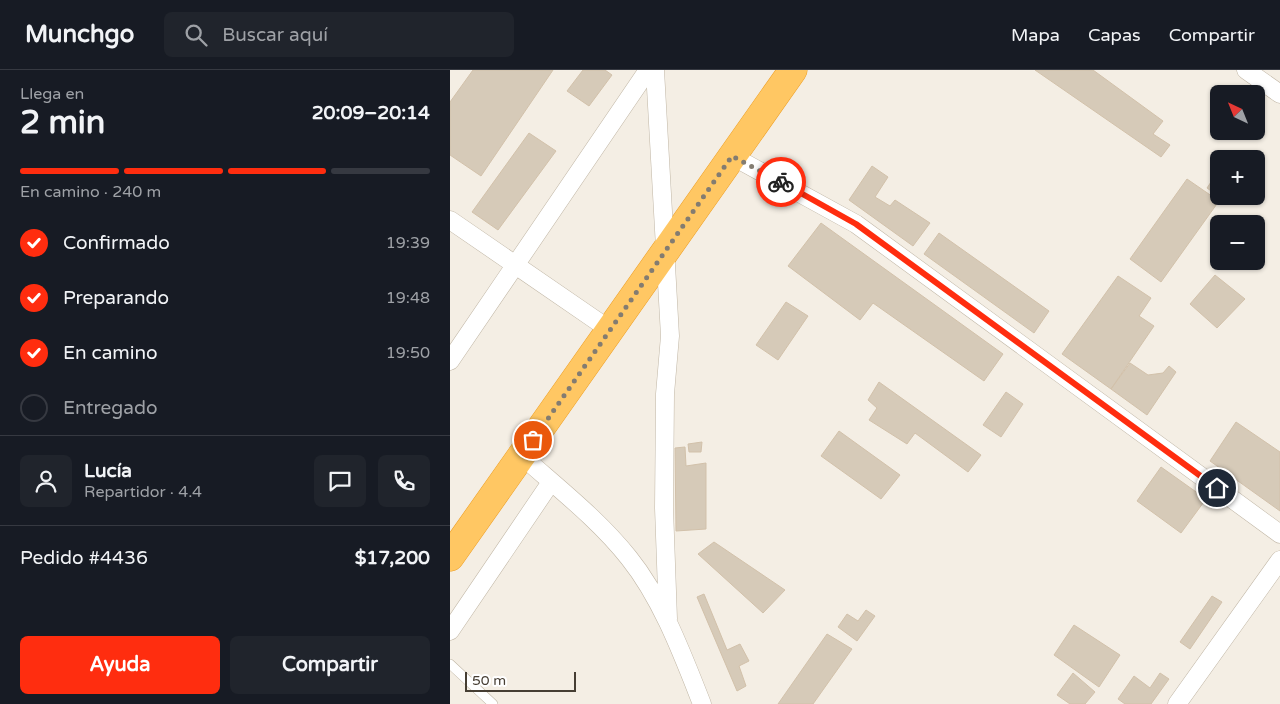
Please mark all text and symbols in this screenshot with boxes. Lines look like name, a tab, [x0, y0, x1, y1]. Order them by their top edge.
search box	[164, 12, 514, 57]
text: Munchgo	[25, 20, 134, 49]
icon: search	[182, 21, 210, 49]
text: Buscar aquí	[222, 24, 328, 46]
text: Mapa	[1011, 24, 1060, 46]
text: Capas	[1088, 24, 1141, 46]
text: Compartir	[1169, 24, 1255, 46]
text: Llega en	[20, 84, 84, 104]
north arrow	[1210, 85, 1265, 140]
map controls	[1210, 85, 1265, 270]
text: 20:09–20:14	[312, 102, 430, 124]
text: 2 min	[20, 104, 105, 142]
button: +	[1210, 150, 1265, 205]
courier	[756, 157, 806, 207]
icon: bike	[767, 168, 795, 196]
text: En camino · 240 m	[20, 182, 161, 202]
button: −	[1210, 215, 1265, 270]
icon: check	[20, 229, 48, 257]
text: Confirmado	[63, 232, 170, 254]
text: 19:39	[386, 233, 430, 253]
icon: check	[20, 284, 48, 312]
text: Preparando	[63, 287, 169, 309]
text: 19:48	[386, 288, 430, 308]
icon: check	[20, 339, 48, 367]
text: En camino	[63, 342, 158, 364]
text: 19:50	[386, 343, 430, 363]
text: Entregado	[63, 397, 158, 419]
pin	[512, 419, 554, 461]
icon: bag	[519, 426, 547, 454]
button: person	[20, 455, 72, 507]
button: chat	[314, 455, 366, 507]
button: phone	[378, 455, 430, 507]
text: Lucía	[84, 460, 132, 482]
pin	[1196, 467, 1238, 509]
icon: home	[1203, 474, 1231, 502]
text: Repartidor · 4.4	[84, 482, 202, 502]
text: Pedido #4436	[20, 547, 148, 569]
text: $17,200	[355, 547, 430, 569]
button: Ayuda	[20, 636, 220, 694]
button: Compartir	[230, 636, 430, 694]
scale bar	[465, 669, 576, 692]
text: 50 m	[472, 672, 506, 689]

